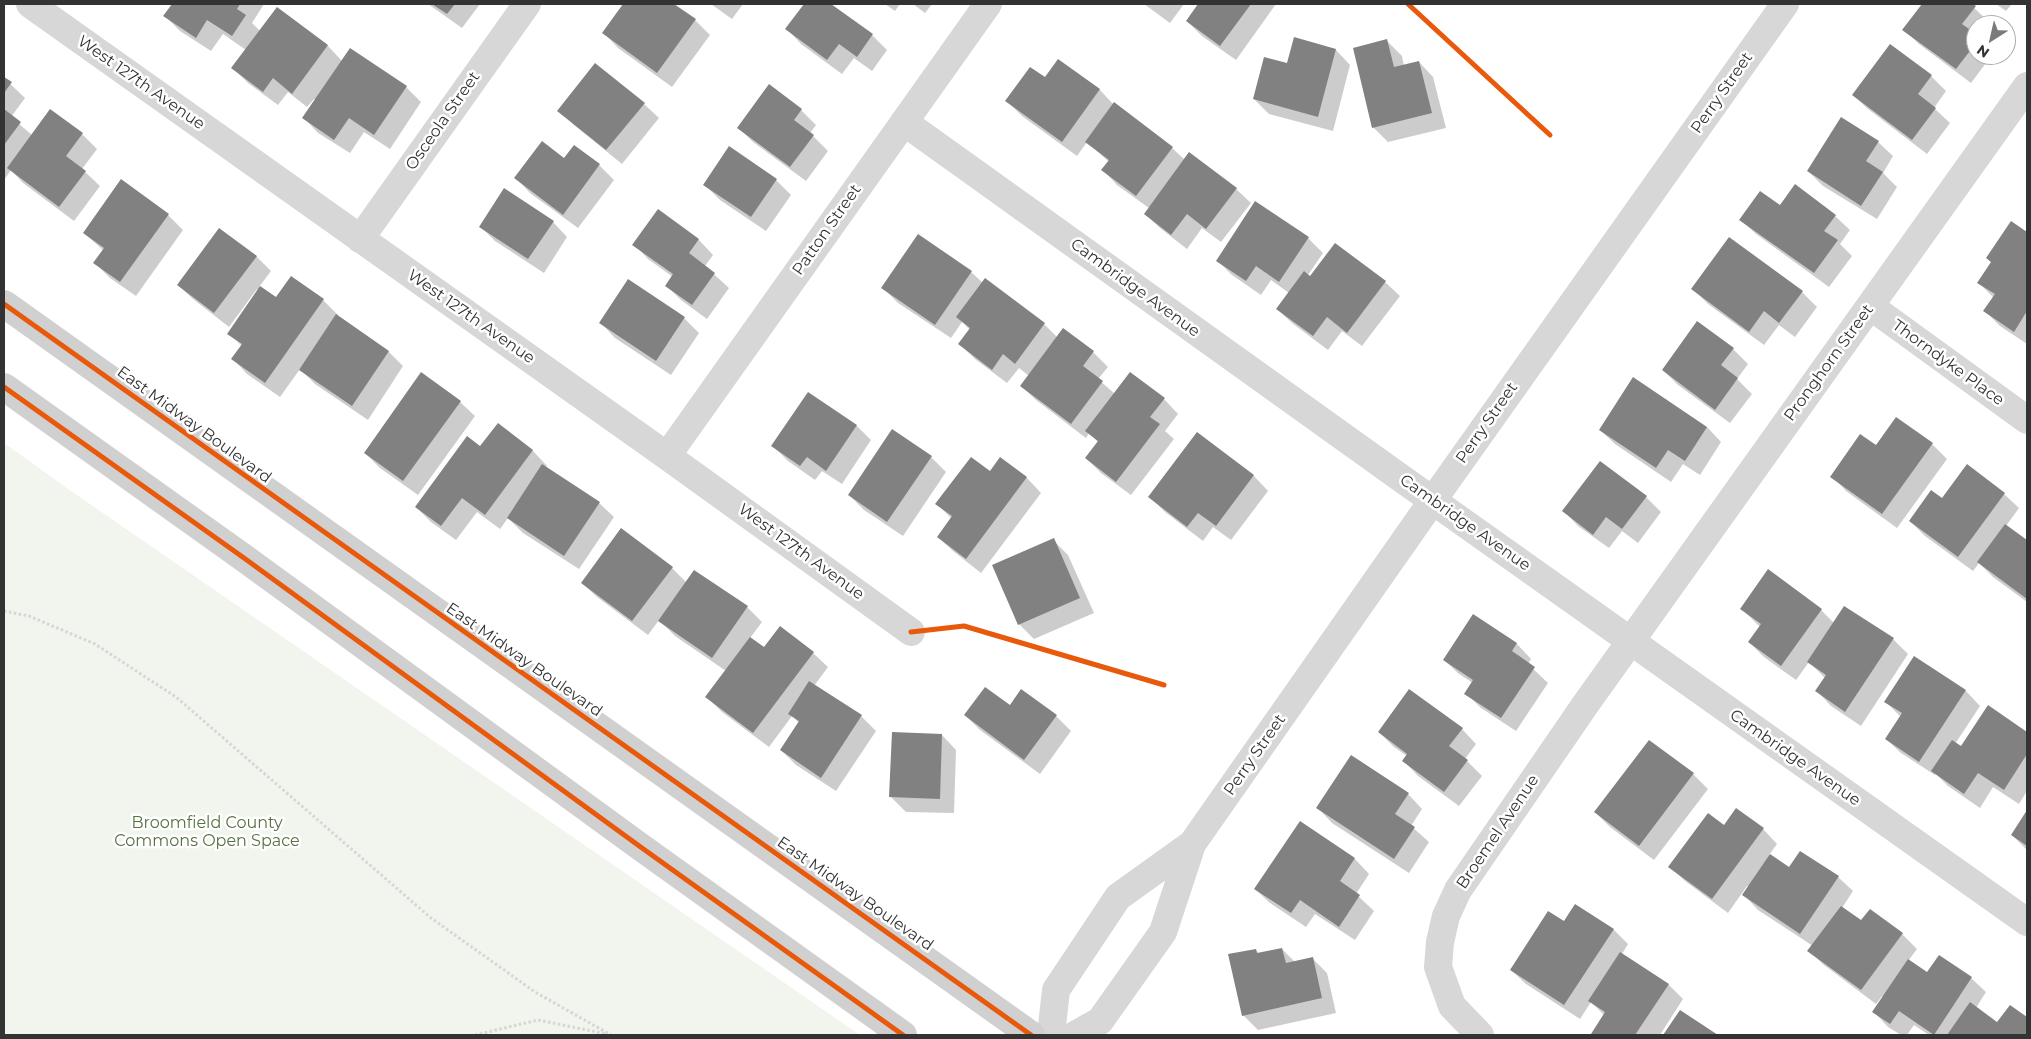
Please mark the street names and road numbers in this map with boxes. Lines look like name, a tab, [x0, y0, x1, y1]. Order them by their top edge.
street label: West 127th Avenue	[74, 32, 208, 134]
street label: Perry Street	[1687, 49, 1757, 137]
street label: Osceola Street	[402, 68, 484, 174]
street label: Patton Street	[789, 181, 865, 279]
street label: Cambridge Avenue	[1067, 235, 1203, 341]
street label: West 127th Avenue	[404, 266, 538, 368]
street label: Pronghorn Street	[1780, 301, 1878, 425]
street label: Thorndyke Place	[1888, 316, 2008, 410]
street label: East Midway Boulevard	[113, 363, 275, 487]
street label: Perry Street	[1452, 379, 1522, 467]
street label: Cambridge Avenue	[1396, 471, 1534, 575]
street label: West 127th Avenue	[734, 500, 868, 604]
street label: East Midway Boulevard	[442, 599, 606, 721]
street label: Cambridge Avenue	[1726, 706, 1864, 810]
street label: Perry Street	[1220, 711, 1290, 799]
street label: Broemel Avenue	[1453, 771, 1543, 893]
street label: East Midway Boulevard	[773, 833, 937, 955]

